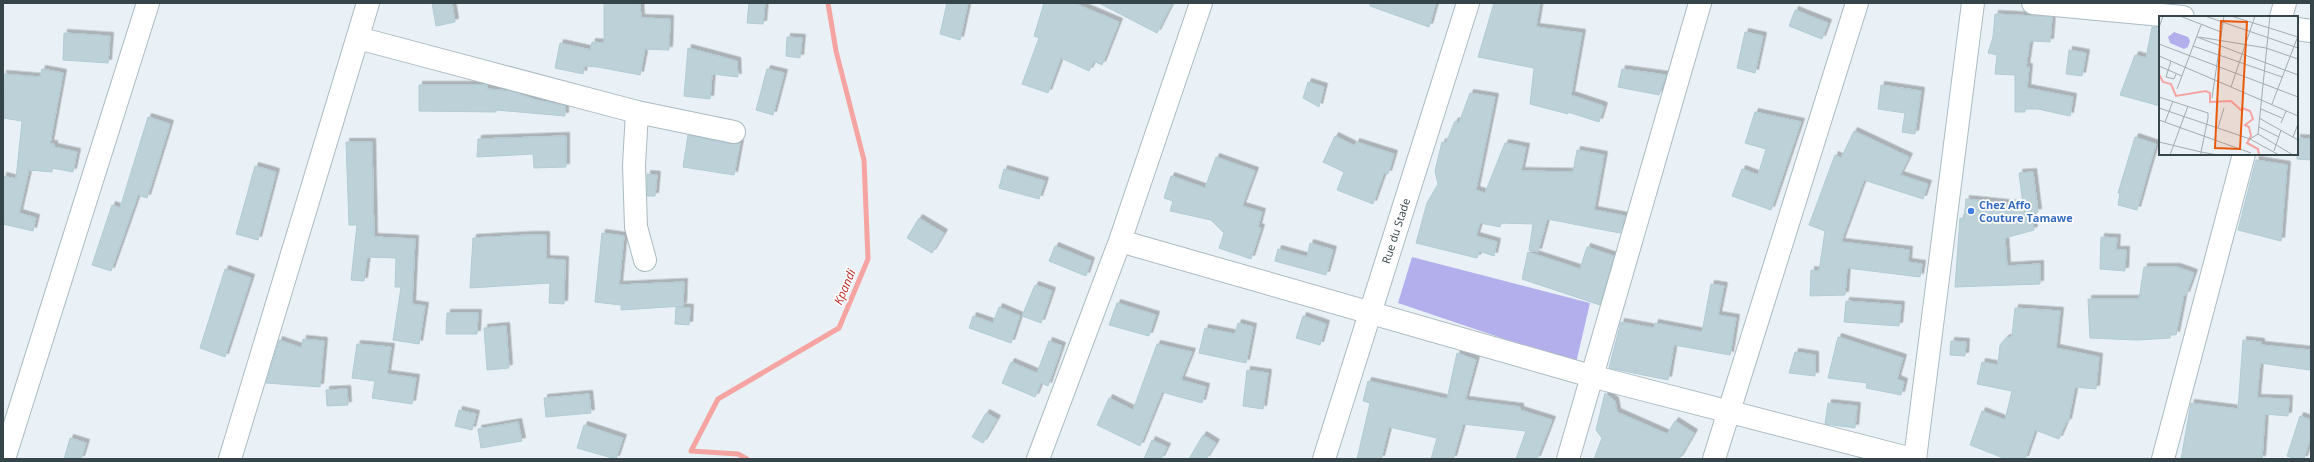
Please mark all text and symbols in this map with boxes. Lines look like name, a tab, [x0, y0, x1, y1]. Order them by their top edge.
inset map	[2159, 16, 2298, 155]
street label: Rue du Stade	[1378, 196, 1413, 265]
place label: Chez Affo Couture Tamawe	[1979, 197, 2073, 225]
marker: Chez Affo Couture Tamawe	[1966, 206, 1976, 216]
water label: Kpandi	[829, 265, 860, 307]

